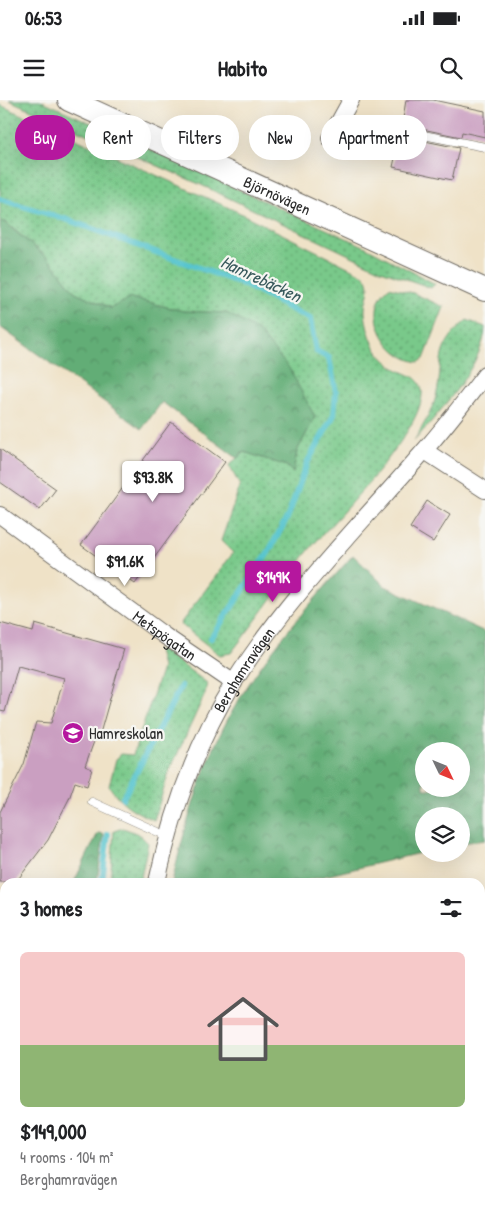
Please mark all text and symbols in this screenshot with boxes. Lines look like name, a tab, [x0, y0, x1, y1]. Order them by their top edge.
text: 06:53	[25, 5, 62, 31]
text: Habito	[218, 53, 267, 83]
icon: menu	[20, 54, 48, 82]
icon: search	[437, 54, 465, 82]
chip: Buy	[15, 115, 75, 160]
chip: Rent	[85, 115, 151, 160]
chip: Filters	[161, 115, 239, 160]
chip: New	[249, 115, 311, 160]
chip: Apartment	[321, 115, 427, 160]
street label: Björnövägen	[240, 170, 314, 220]
water label: Hamrebäcken	[217, 249, 307, 309]
pin: $93.8K	[112, 460, 194, 503]
text: $93.8K	[133, 466, 173, 488]
pin: $91.6K	[84, 544, 166, 587]
text: $91.6K	[106, 550, 144, 572]
pin: $149K	[238, 560, 308, 603]
text: $149K	[256, 566, 290, 588]
street label: Metspögatan	[128, 605, 201, 665]
street label: Berghamravägen	[208, 622, 279, 716]
school or university icon: Hamreskolan	[61, 721, 85, 745]
place label: Hamreskolan	[89, 722, 163, 744]
north arrow	[415, 742, 470, 798]
map controls	[415, 742, 470, 862]
button: layers	[415, 807, 470, 862]
text: 3 homes	[20, 894, 82, 923]
icon: filters	[437, 894, 465, 922]
icon: home	[198, 984, 288, 1074]
text: $149,000	[20, 1117, 86, 1146]
text: 4 rooms · 104 m²	[20, 1146, 114, 1168]
text: Berghamravägen	[20, 1168, 117, 1190]

